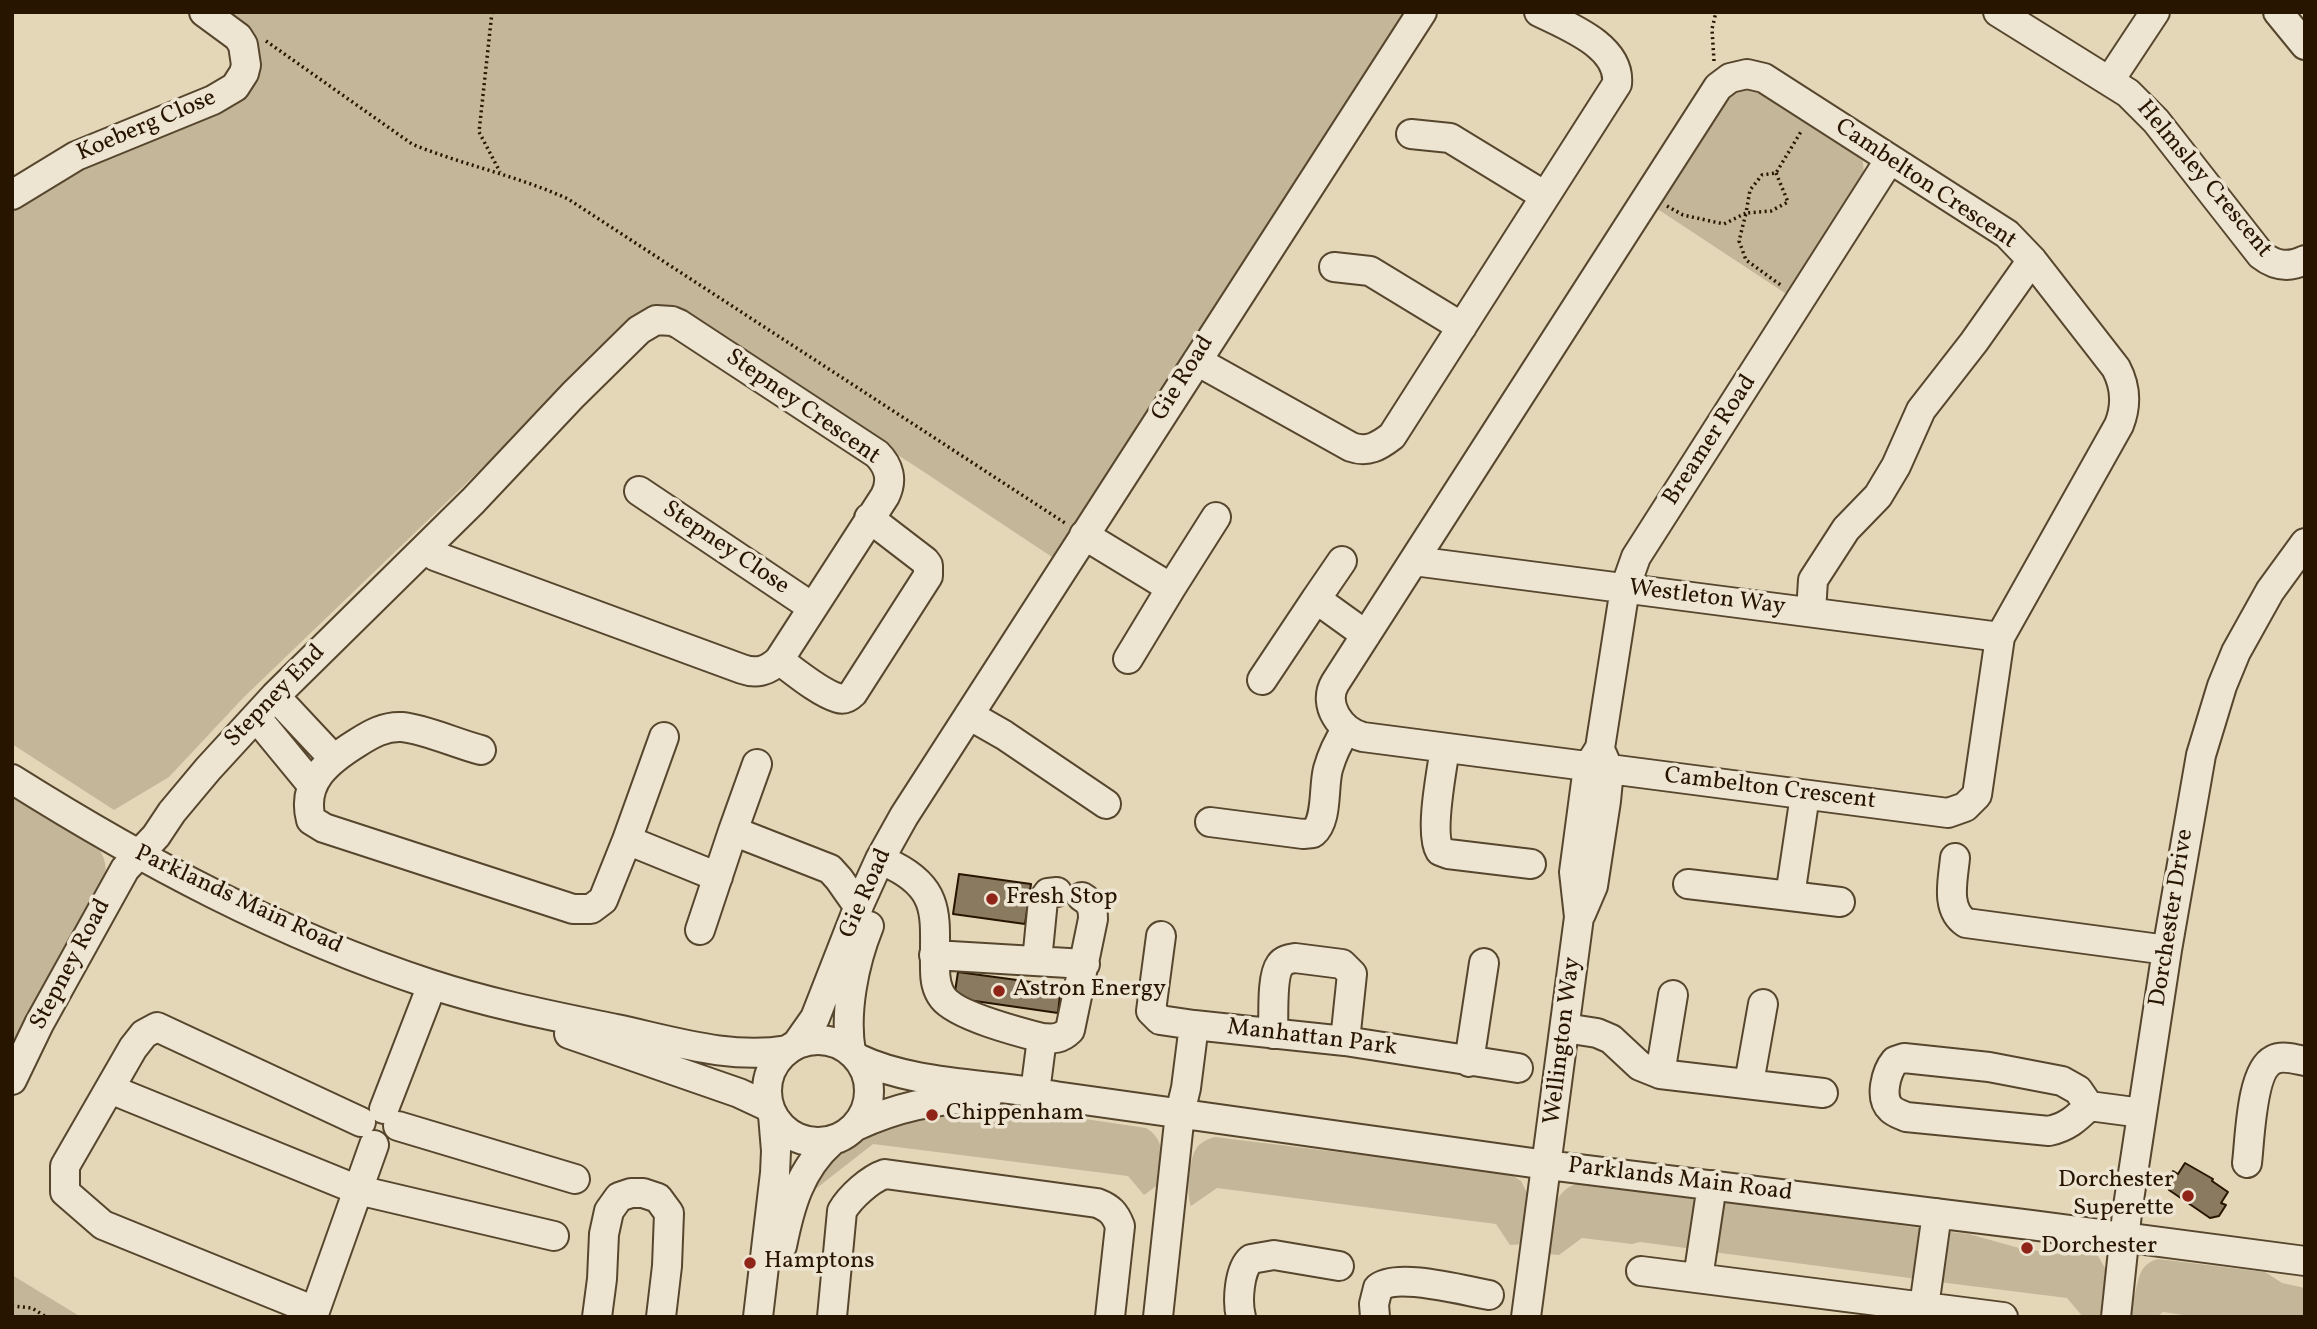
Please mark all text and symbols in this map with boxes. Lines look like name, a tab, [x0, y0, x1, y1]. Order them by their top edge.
street label: Koeberg Close	[73, 85, 221, 169]
street label: Helmsley Crescent	[2129, 95, 2277, 265]
street label: Cambelton Crescent	[1829, 114, 2021, 256]
street label: Gie Road	[1147, 331, 1221, 427]
street label: Stepney Crescent	[719, 344, 885, 472]
street label: Breamer Road	[1658, 370, 1764, 512]
street label: Stepney Close	[656, 496, 794, 602]
street label: Westleton Way	[1627, 575, 1787, 623]
street label: Stepney End	[220, 639, 332, 755]
street label: Cambelton Crescent	[1663, 763, 1877, 817]
street label: Dorchester Drive	[2145, 827, 2201, 1009]
street label: Parklands Main Road	[130, 840, 346, 962]
street label: Gie Road	[834, 845, 900, 943]
place label: Fresh Stop	[1006, 885, 1118, 913]
marker: Fresh Stop	[984, 891, 1000, 907]
street label: Stepney Road	[25, 895, 119, 1035]
street label: Wellington Way	[1539, 956, 1589, 1126]
place label: Astron Energy	[1013, 977, 1166, 1005]
marker: Astron Energy	[991, 983, 1007, 999]
street label: Manhattan Park	[1225, 1014, 1399, 1064]
place label: Chippenham	[946, 1101, 1084, 1129]
marker: Chippenham	[924, 1107, 940, 1123]
street label: Parklands Main Road	[1566, 1153, 1794, 1209]
place label: Dorchester Superette	[2058, 1168, 2174, 1224]
marker: Dorchester Superette	[2180, 1188, 2196, 1204]
place label: Dorchester	[2041, 1234, 2157, 1262]
marker: Dorchester	[2019, 1240, 2035, 1256]
place label: Hamptons	[764, 1249, 875, 1277]
marker: Hamptons	[742, 1255, 758, 1271]

